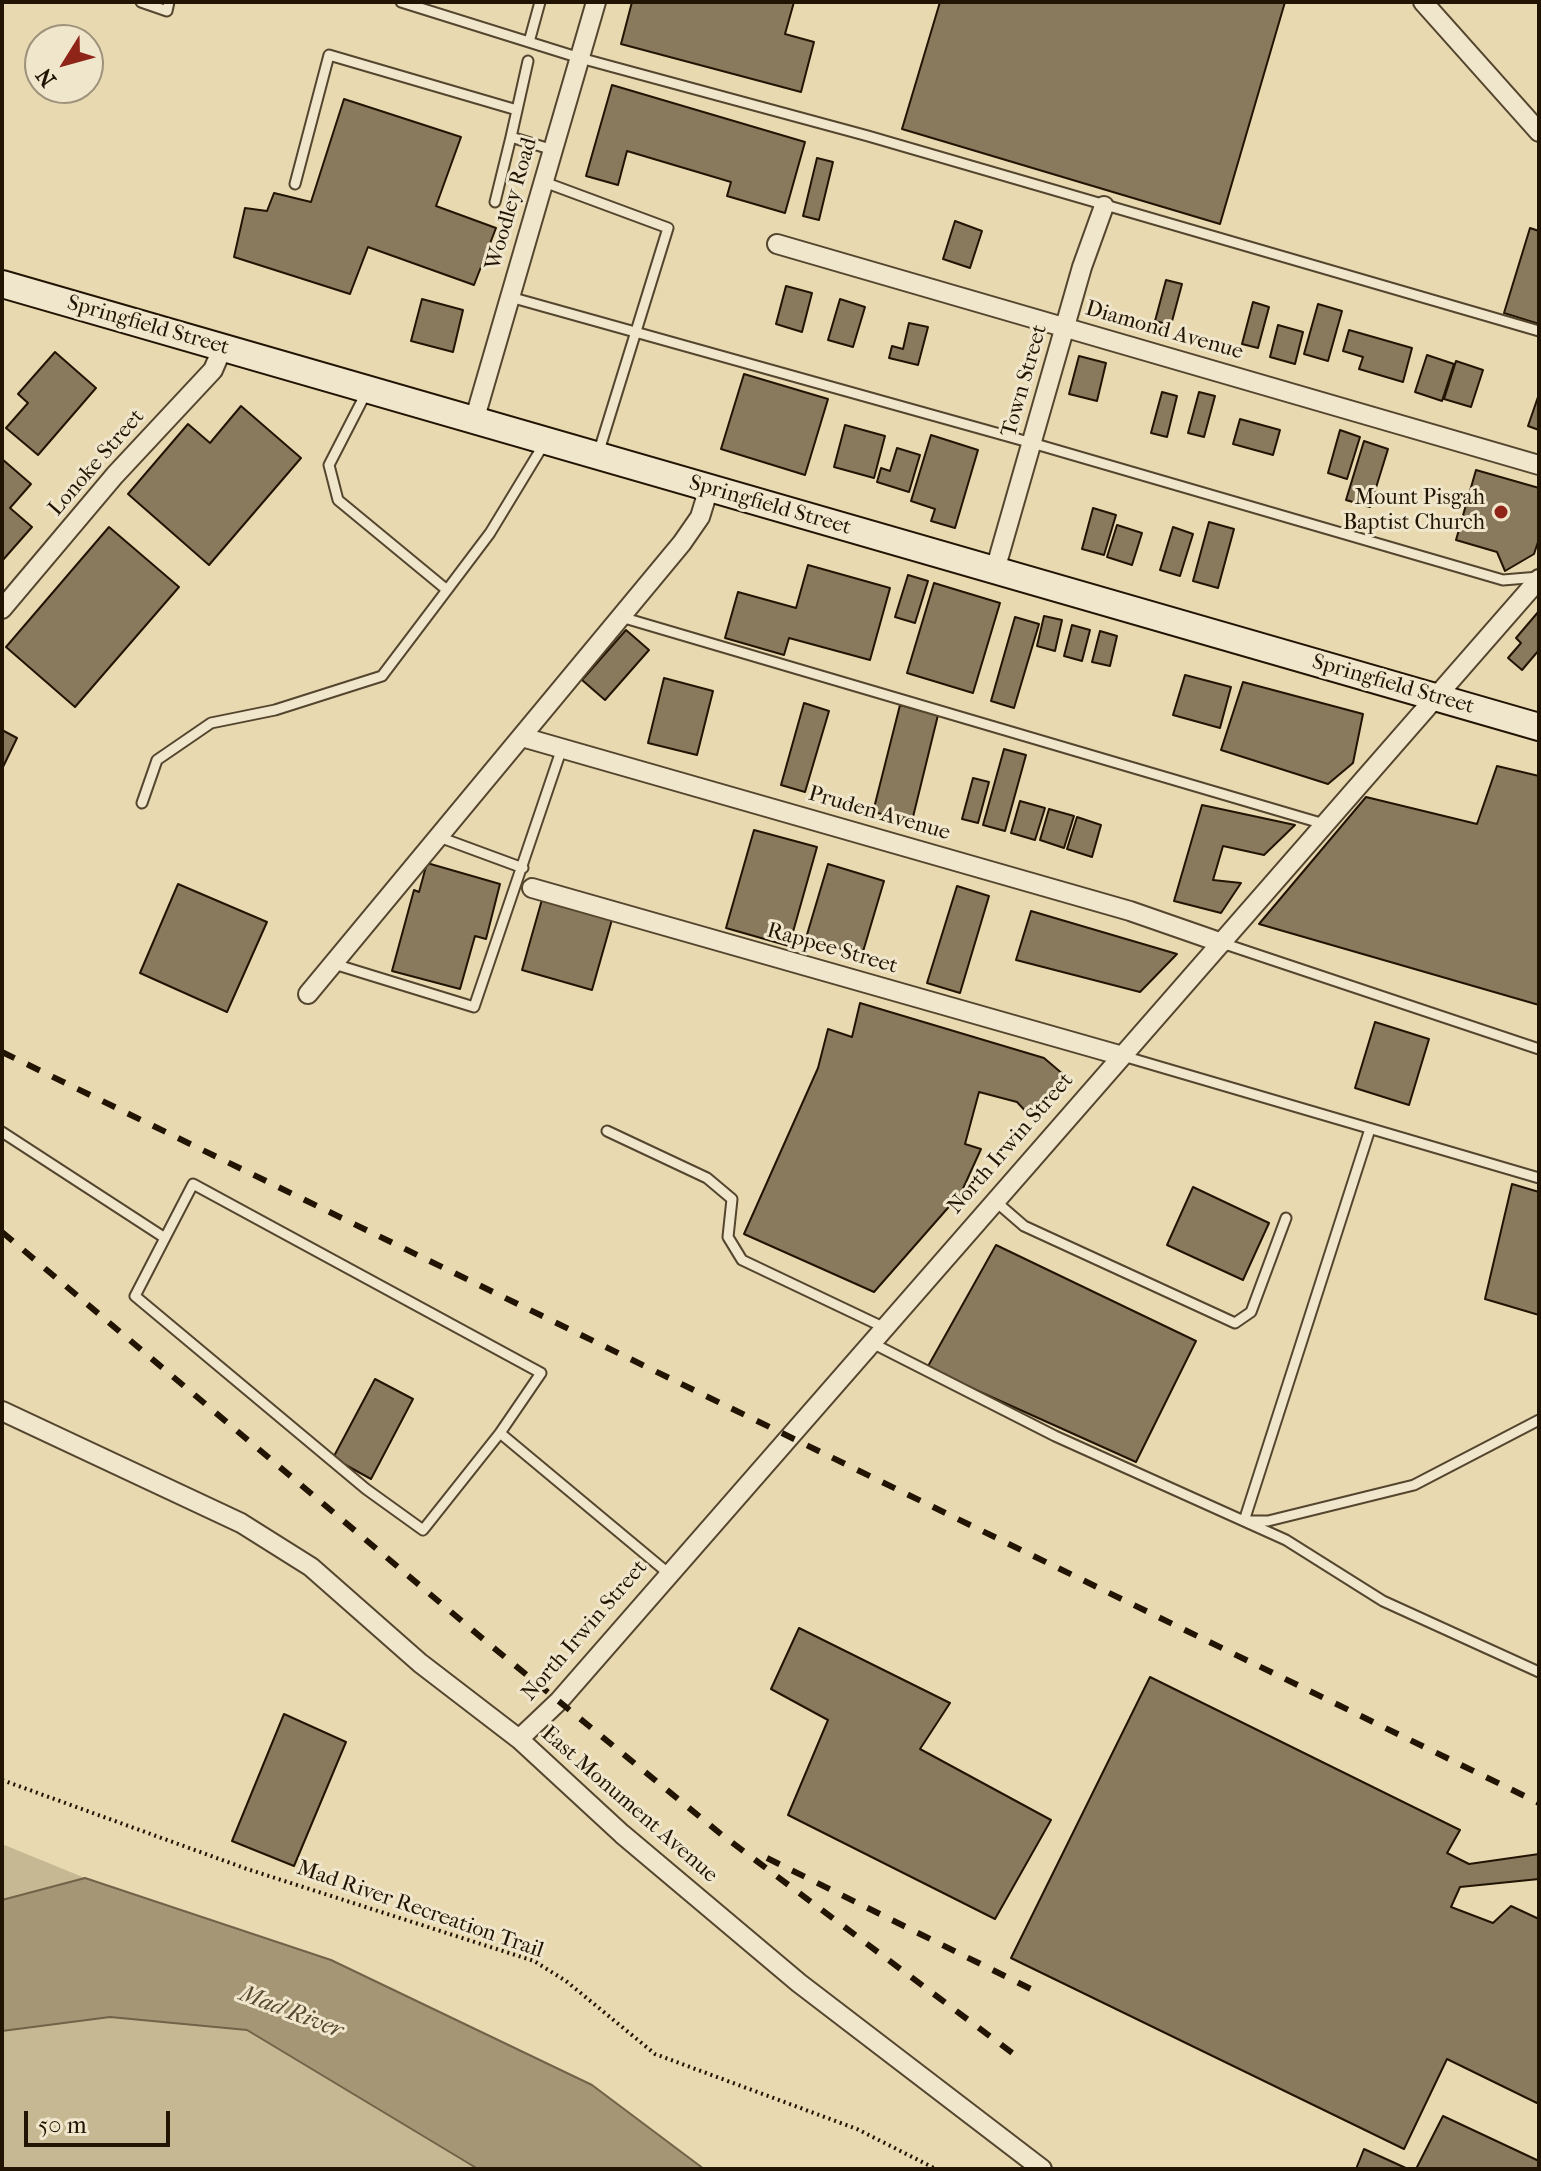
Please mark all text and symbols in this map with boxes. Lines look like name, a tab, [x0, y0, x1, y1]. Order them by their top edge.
north arrow	[24, 24, 104, 104]
text: N	[31, 63, 62, 92]
street label: Woodley Road	[481, 135, 543, 273]
street label: Springfield Street	[64, 290, 232, 362]
street label: Diamond Avenue	[1082, 296, 1246, 366]
street label: Town Street	[996, 322, 1054, 440]
street label: Lonoke Street	[44, 404, 150, 522]
street label: Springfield Street	[686, 470, 854, 542]
place label: Mount Pisgah Baptist Church	[1343, 486, 1485, 538]
marker: Mount Pisgah Baptist Church	[1492, 503, 1510, 521]
street label: Springfield Street	[1309, 649, 1477, 721]
street label: Pruden Avenue	[805, 781, 953, 847]
street label: Rappee Street	[764, 918, 900, 980]
street label: North Irwin Street	[943, 1068, 1079, 1220]
street label: North Irwin Street	[517, 1555, 653, 1707]
street label: East Monument Avenue	[535, 1721, 723, 1889]
street label: Mad River Recreation Trail	[293, 1855, 547, 1965]
water label: Mad River	[235, 1980, 347, 2046]
scale bar	[28, 2095, 174, 2145]
text: 50 m	[38, 2111, 87, 2139]

